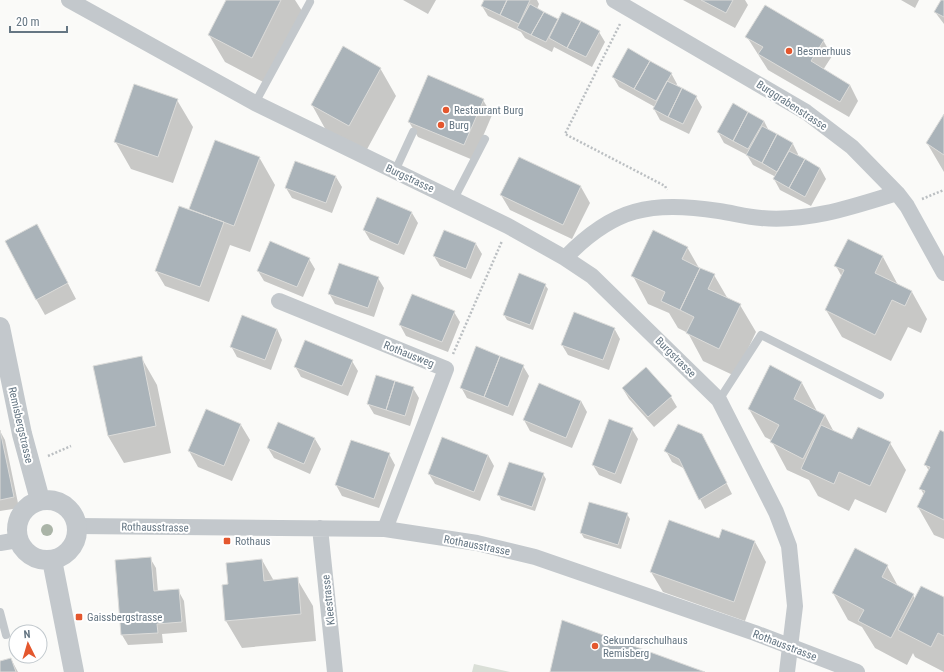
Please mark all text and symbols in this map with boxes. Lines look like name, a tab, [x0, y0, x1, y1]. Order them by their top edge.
scale bar	[10, 8, 67, 34]
text: 20 m	[16, 15, 40, 29]
place label: Besmerhuus	[797, 45, 851, 58]
marker: Besmerhuus	[784, 46, 794, 56]
street label: Burggrabenstrasse	[754, 78, 829, 133]
place label: Restaurant Burg	[454, 104, 523, 117]
marker: Restaurant Burg	[441, 105, 451, 115]
place label: Burg	[449, 119, 469, 132]
marker: Burg	[436, 120, 446, 130]
street label: Burgstrasse	[384, 162, 436, 195]
street label: Burgstrasse	[653, 334, 699, 380]
street label: Rothausweg	[382, 338, 436, 370]
street label: Remisbergstrasse	[5, 386, 36, 465]
street label: Rothausstrasse	[121, 520, 189, 535]
street label: Rothausstrasse	[443, 533, 511, 558]
place label: Rothaus	[235, 535, 271, 548]
marker: Rothaus	[222, 536, 232, 546]
street label: Kleestrasse	[319, 574, 338, 626]
place label: Gaissbergstrasse	[87, 611, 162, 624]
marker: Gaissbergstrasse	[74, 612, 84, 622]
north arrow	[8, 624, 48, 664]
street label: Rothausstrasse	[751, 627, 819, 664]
text: N	[23, 628, 31, 641]
place label: Sekundarschulhaus Remisberg	[603, 634, 688, 660]
marker: Sekundarschulhaus Remisberg	[590, 641, 600, 651]

